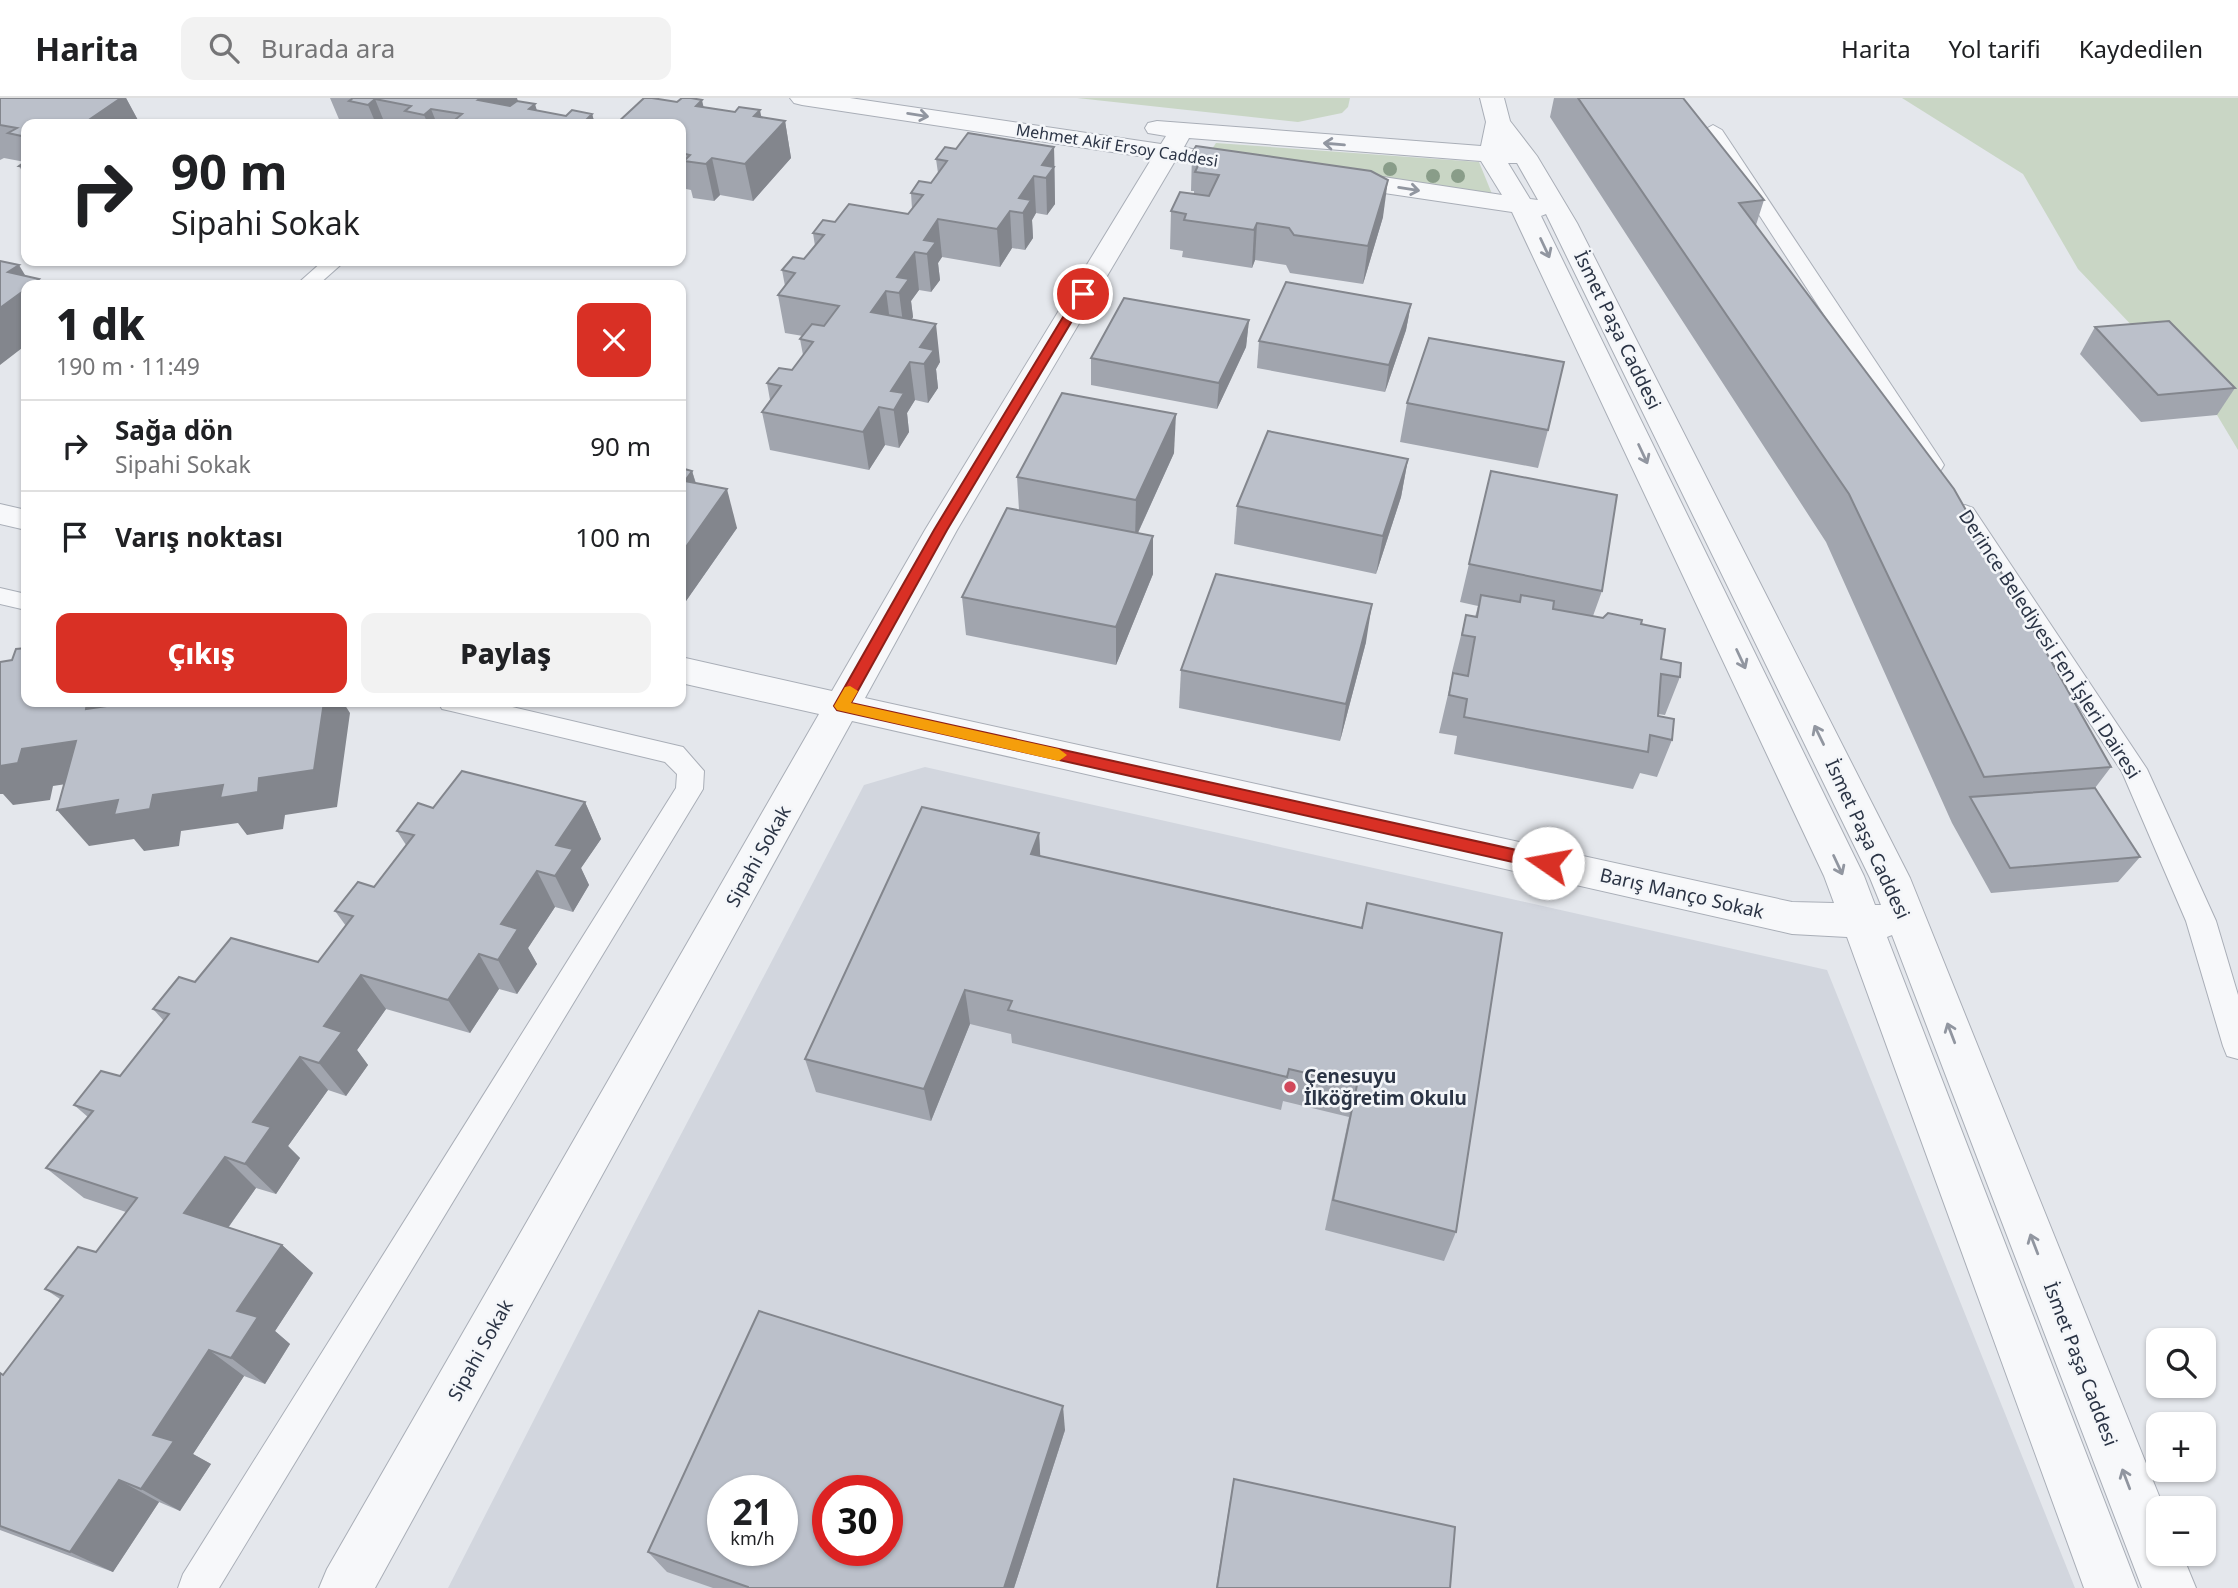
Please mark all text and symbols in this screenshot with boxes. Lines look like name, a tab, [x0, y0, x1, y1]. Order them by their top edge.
search box	[181, 17, 671, 80]
text: Harita	[35, 26, 139, 71]
icon: search	[205, 29, 243, 67]
text: Burada ara	[261, 30, 395, 66]
text: Harita	[1841, 32, 1911, 65]
text: Yol tarifi	[1949, 32, 2041, 65]
text: Kaydedilen	[2079, 32, 2203, 65]
one-way arrow	[906, 109, 928, 122]
street label: Mehmet Akif Ersoy Caddesi	[1014, 118, 1220, 172]
one-way arrow	[1324, 137, 1346, 150]
text: 90 m	[171, 138, 288, 204]
icon: right	[56, 147, 147, 238]
one-way arrow	[1397, 183, 1420, 196]
text: Sipahi Sokak	[171, 201, 360, 244]
one-way arrow	[1539, 237, 1552, 259]
street label: İsmet Paşa Caddesi	[1568, 246, 1668, 414]
pin	[1053, 264, 1113, 324]
icon: arrive	[1064, 275, 1102, 313]
text: 1 dk	[56, 295, 145, 352]
button: close	[577, 303, 651, 377]
text: 190 m · 11:49	[56, 350, 200, 382]
text: Sağa dön	[115, 412, 233, 448]
icon: right	[56, 427, 94, 465]
text: 90 m	[590, 428, 651, 464]
one-way arrow	[1637, 443, 1650, 464]
text: Sipahi Sokak	[115, 448, 251, 480]
street label: Derince Belediyesi Fen İşleri Dairesi	[1953, 504, 2147, 784]
icon: arrive	[56, 518, 94, 556]
text: Varış noktası	[115, 519, 283, 555]
text: 100 m	[575, 519, 651, 555]
button: Çıkış	[56, 613, 347, 693]
button: Paylaş	[361, 613, 651, 693]
one-way arrow	[1734, 648, 1748, 669]
one-way arrow	[1812, 725, 1825, 746]
street label: İsmet Paşa Caddesi	[1820, 755, 1916, 923]
street label: Sipahi Sokak	[719, 801, 797, 911]
position arrow	[1511, 826, 1585, 900]
one-way arrow	[1832, 854, 1846, 875]
street label: Barış Manço Sokak	[1597, 861, 1767, 925]
one-way arrow	[1943, 1022, 1956, 1044]
place label: Çenesuyu İlköğretim Okulu	[1304, 1063, 1467, 1111]
marker: Çenesuyu İlköğretim Okulu	[1282, 1079, 1298, 1095]
one-way arrow	[2027, 1234, 2040, 1256]
street label: İsmet Paşa Caddesi	[2038, 1278, 2124, 1450]
street label: Sipahi Sokak	[441, 1295, 519, 1405]
map controls	[2146, 1328, 2216, 1566]
button: search	[2146, 1328, 2216, 1398]
button: +	[2146, 1412, 2216, 1482]
one-way arrow	[2119, 1468, 2132, 1490]
speed limit sign: 30	[812, 1475, 903, 1566]
text: 21	[732, 1488, 773, 1535]
button: −	[2146, 1496, 2216, 1566]
text: km/h	[730, 1526, 775, 1550]

